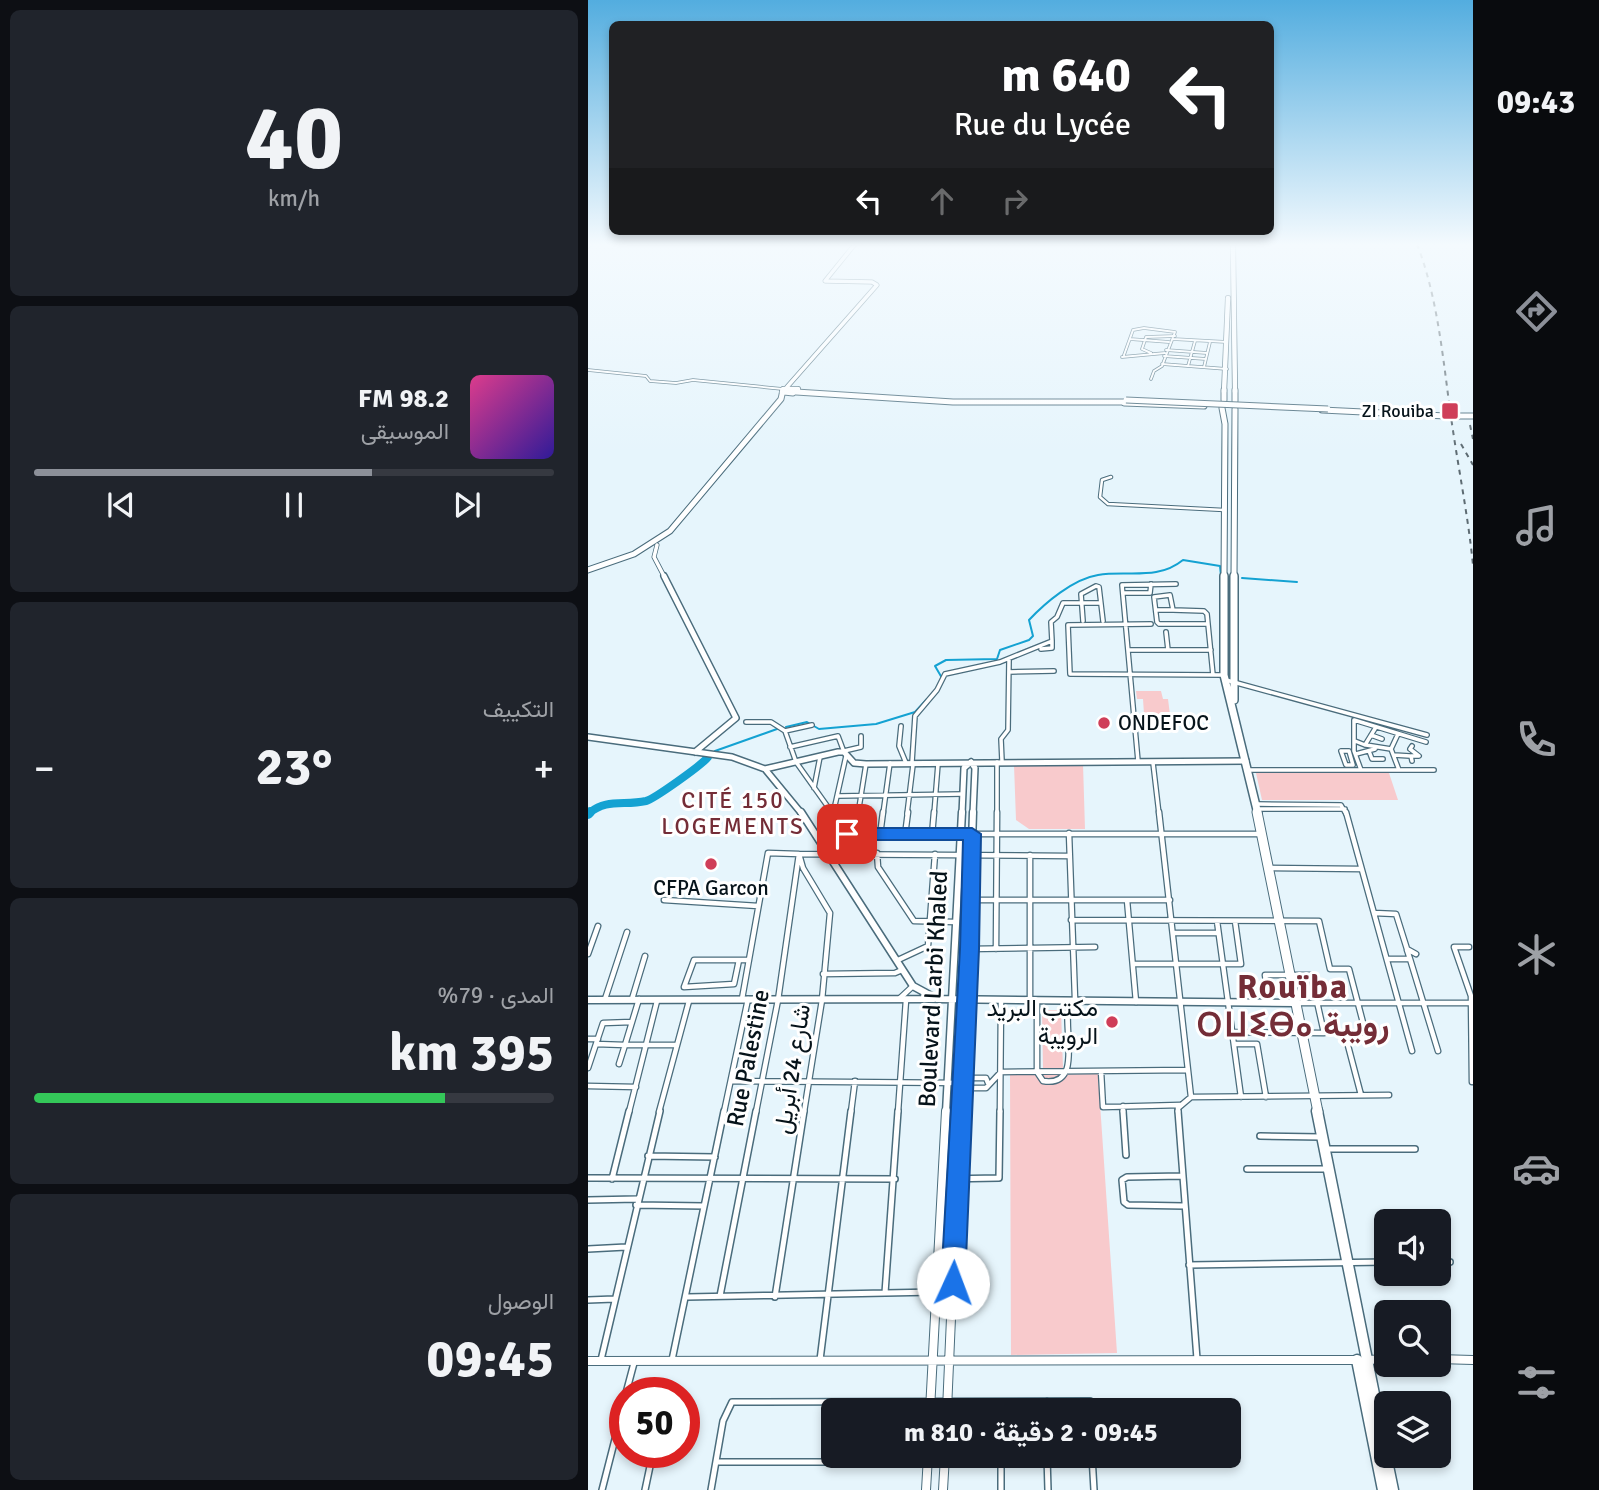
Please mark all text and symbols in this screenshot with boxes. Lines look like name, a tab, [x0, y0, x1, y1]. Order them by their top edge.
text: 640 m	[1001, 45, 1131, 105]
icon: left	[1155, 49, 1246, 140]
text: 40	[245, 82, 343, 195]
text: 09:43	[1497, 83, 1575, 122]
text: Rue du Lycée	[954, 105, 1131, 144]
icon: left	[850, 182, 888, 220]
icon: ahead	[923, 182, 961, 220]
icon: right	[996, 182, 1034, 220]
text: km/h	[268, 184, 320, 213]
icon: directions	[1512, 287, 1561, 336]
text: 98.2 FM	[358, 383, 449, 415]
place label: ZI Rouiba	[1361, 400, 1434, 422]
marker: ZI Rouiba	[1440, 401, 1460, 421]
text: الموسيقى	[361, 417, 449, 446]
icon: previous	[102, 486, 140, 524]
icon: pause	[275, 486, 313, 524]
icon: next	[448, 486, 486, 524]
icon: music	[1512, 501, 1561, 550]
text: التكييف	[483, 695, 554, 724]
place label: ONDEFOC	[1118, 710, 1209, 736]
marker: ONDEFOC	[1096, 715, 1112, 731]
icon: phone	[1512, 715, 1561, 764]
text: 23°	[256, 735, 332, 799]
text: −	[34, 745, 55, 792]
text: +	[533, 745, 554, 792]
district label: CITÉ 150 LOGEMENTS	[661, 786, 805, 841]
pin	[817, 804, 877, 864]
icon: arrive	[828, 815, 866, 853]
marker: CFPA Garcon	[703, 856, 719, 872]
street label: Boulevard Larbi Khaled	[912, 870, 954, 1108]
place label: CFPA Garcon	[653, 875, 769, 901]
icon: climate	[1512, 930, 1561, 979]
district label: Rouïba ⵔⵡⵉⴱⴰ رويبة	[1196, 967, 1390, 1046]
text: المدى · 79%	[438, 981, 554, 1010]
street label: Rue Palestine	[720, 987, 776, 1129]
place label: مكتب البريد الرويبة	[986, 993, 1098, 1051]
street label: شارع 24 أبريل	[767, 1002, 818, 1136]
marker: مكتب البريد الرويبة	[1104, 1014, 1120, 1030]
text: 395 km	[389, 1021, 554, 1085]
icon: car	[1512, 1144, 1561, 1193]
map controls	[1374, 1209, 1451, 1468]
button: sound	[1374, 1209, 1451, 1286]
position arrow	[916, 1246, 990, 1320]
text: الوصول	[488, 1287, 554, 1316]
button: search	[1374, 1300, 1451, 1377]
text: 09:45	[426, 1327, 554, 1391]
icon: filters	[1512, 1358, 1561, 1407]
speed limit sign: 50	[609, 1377, 700, 1468]
button: layers	[1374, 1391, 1451, 1468]
text: 09:45 · 2 دقيقة · 810 m	[904, 1417, 1158, 1449]

